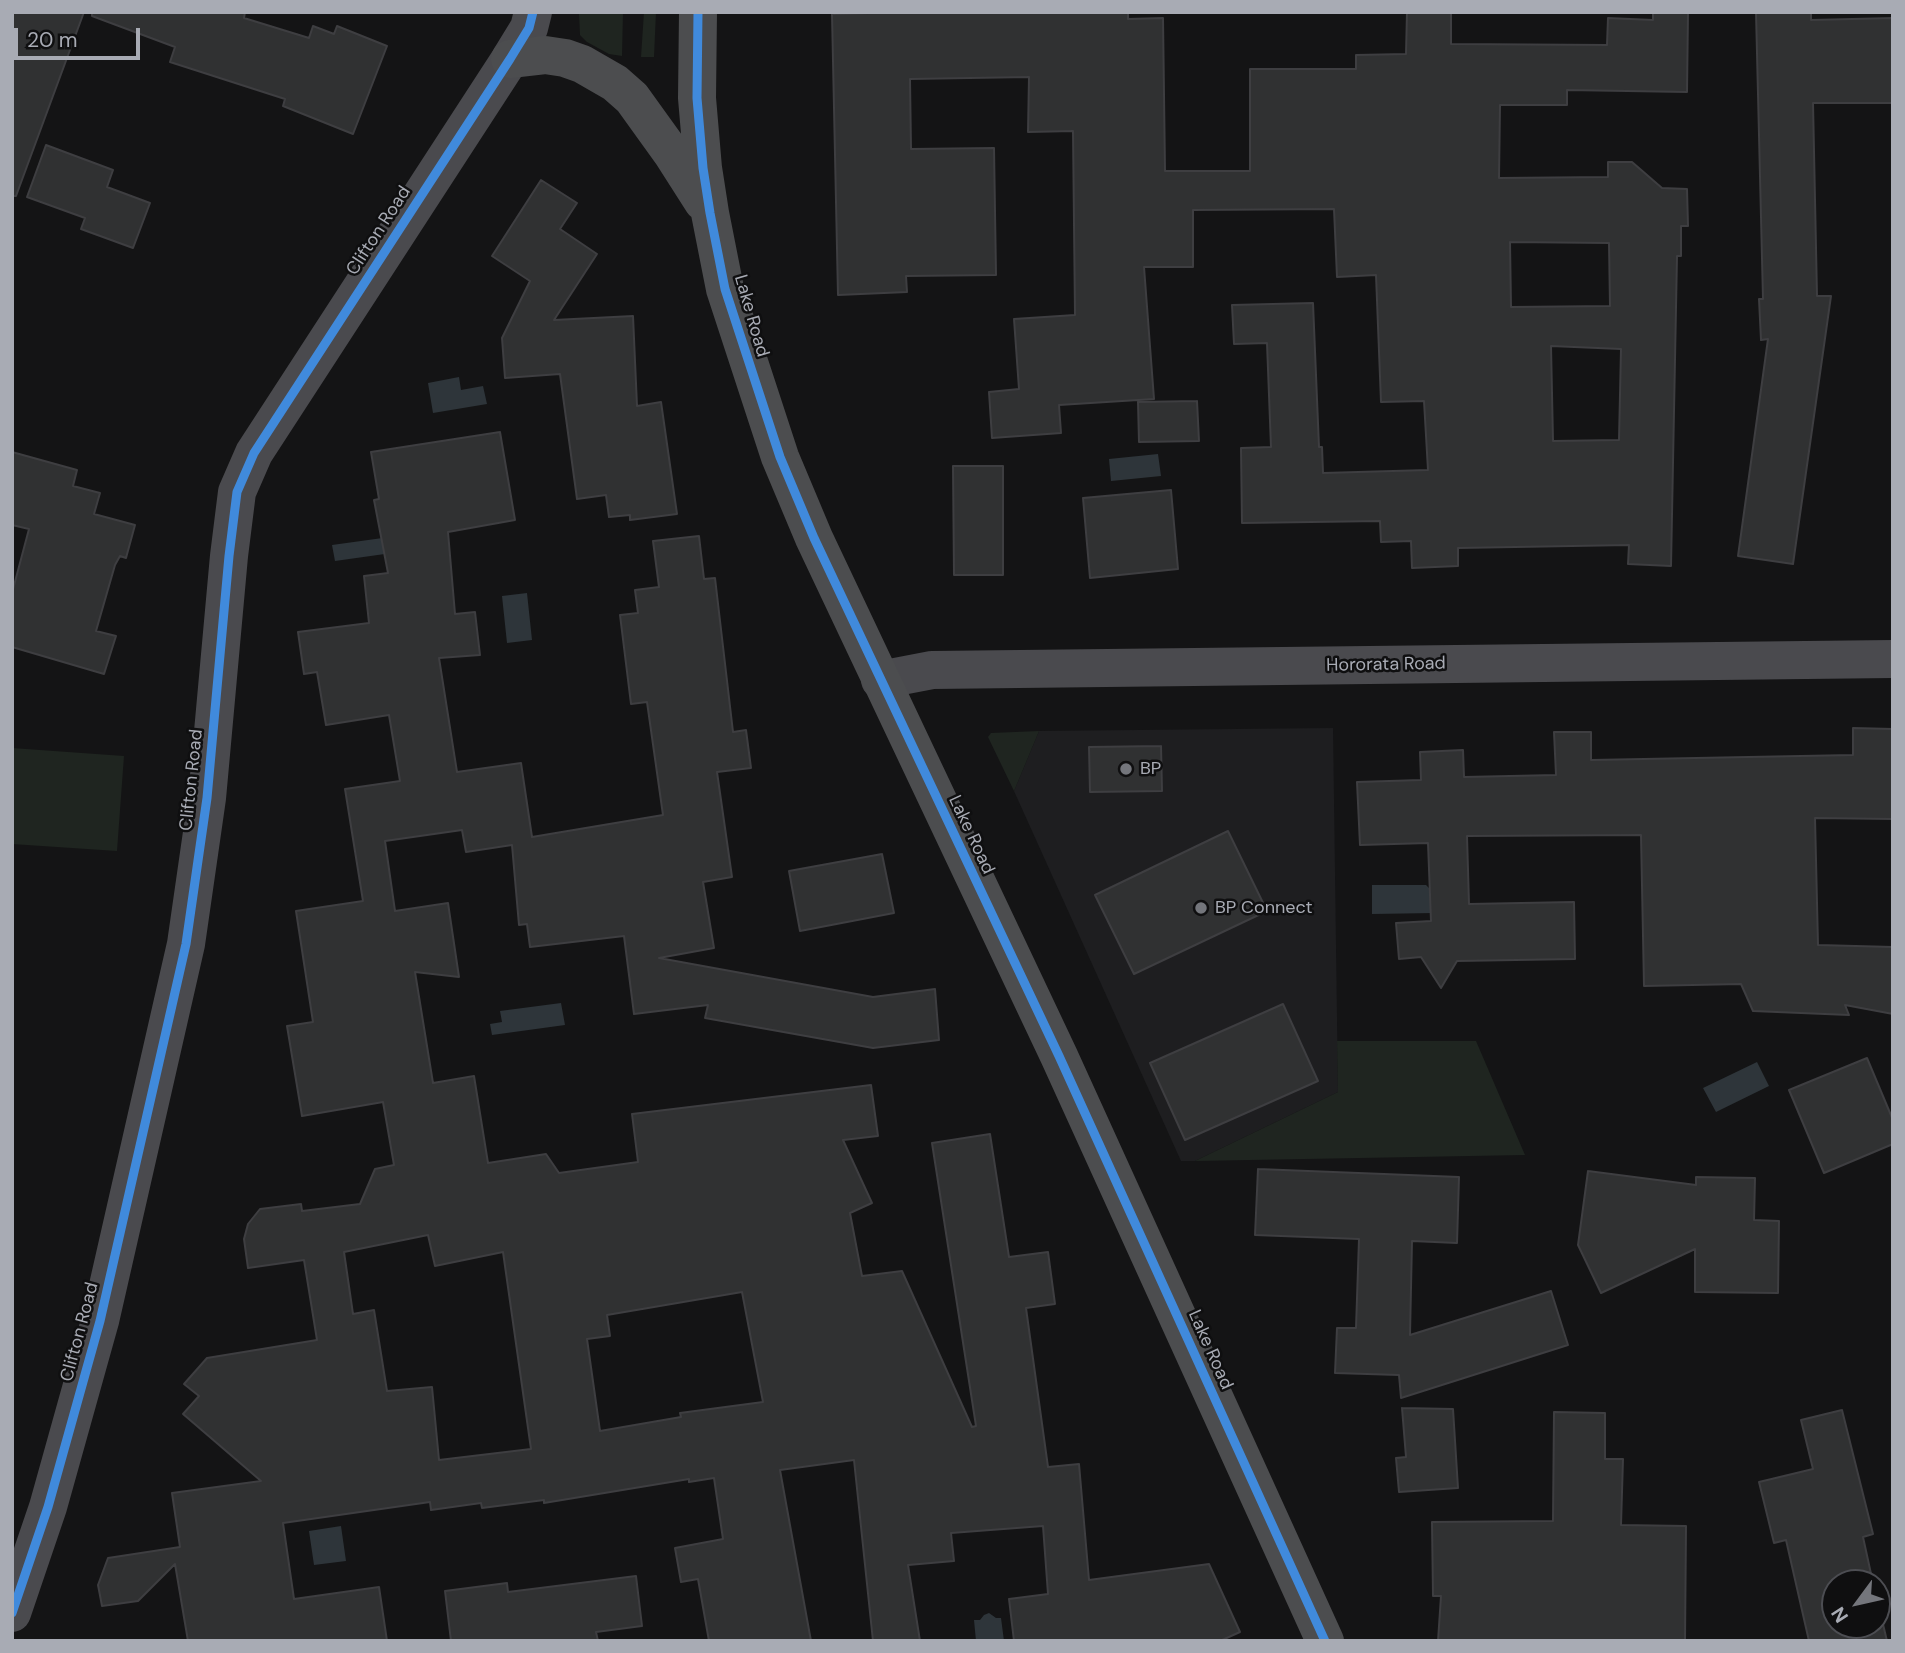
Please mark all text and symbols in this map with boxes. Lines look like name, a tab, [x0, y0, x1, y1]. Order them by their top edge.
scale bar	[18, 14, 144, 58]
text: 20 m	[27, 26, 78, 54]
street label: Clifton Road	[342, 182, 416, 280]
street label: Lake Road	[729, 272, 773, 360]
street label: Hororata Road	[1326, 653, 1446, 677]
street label: Clifton Road	[176, 728, 208, 832]
place label: BP	[1140, 758, 1161, 780]
marker: BP	[1118, 761, 1134, 777]
street label: Lake Road	[943, 792, 999, 878]
place label: BP Connect	[1215, 897, 1313, 919]
marker: BP Connect	[1193, 900, 1209, 916]
street label: Clifton Road	[56, 1280, 104, 1384]
street label: Lake Road	[1183, 1307, 1237, 1393]
north arrow	[1821, 1569, 1891, 1639]
text: N	[1825, 1602, 1854, 1627]

